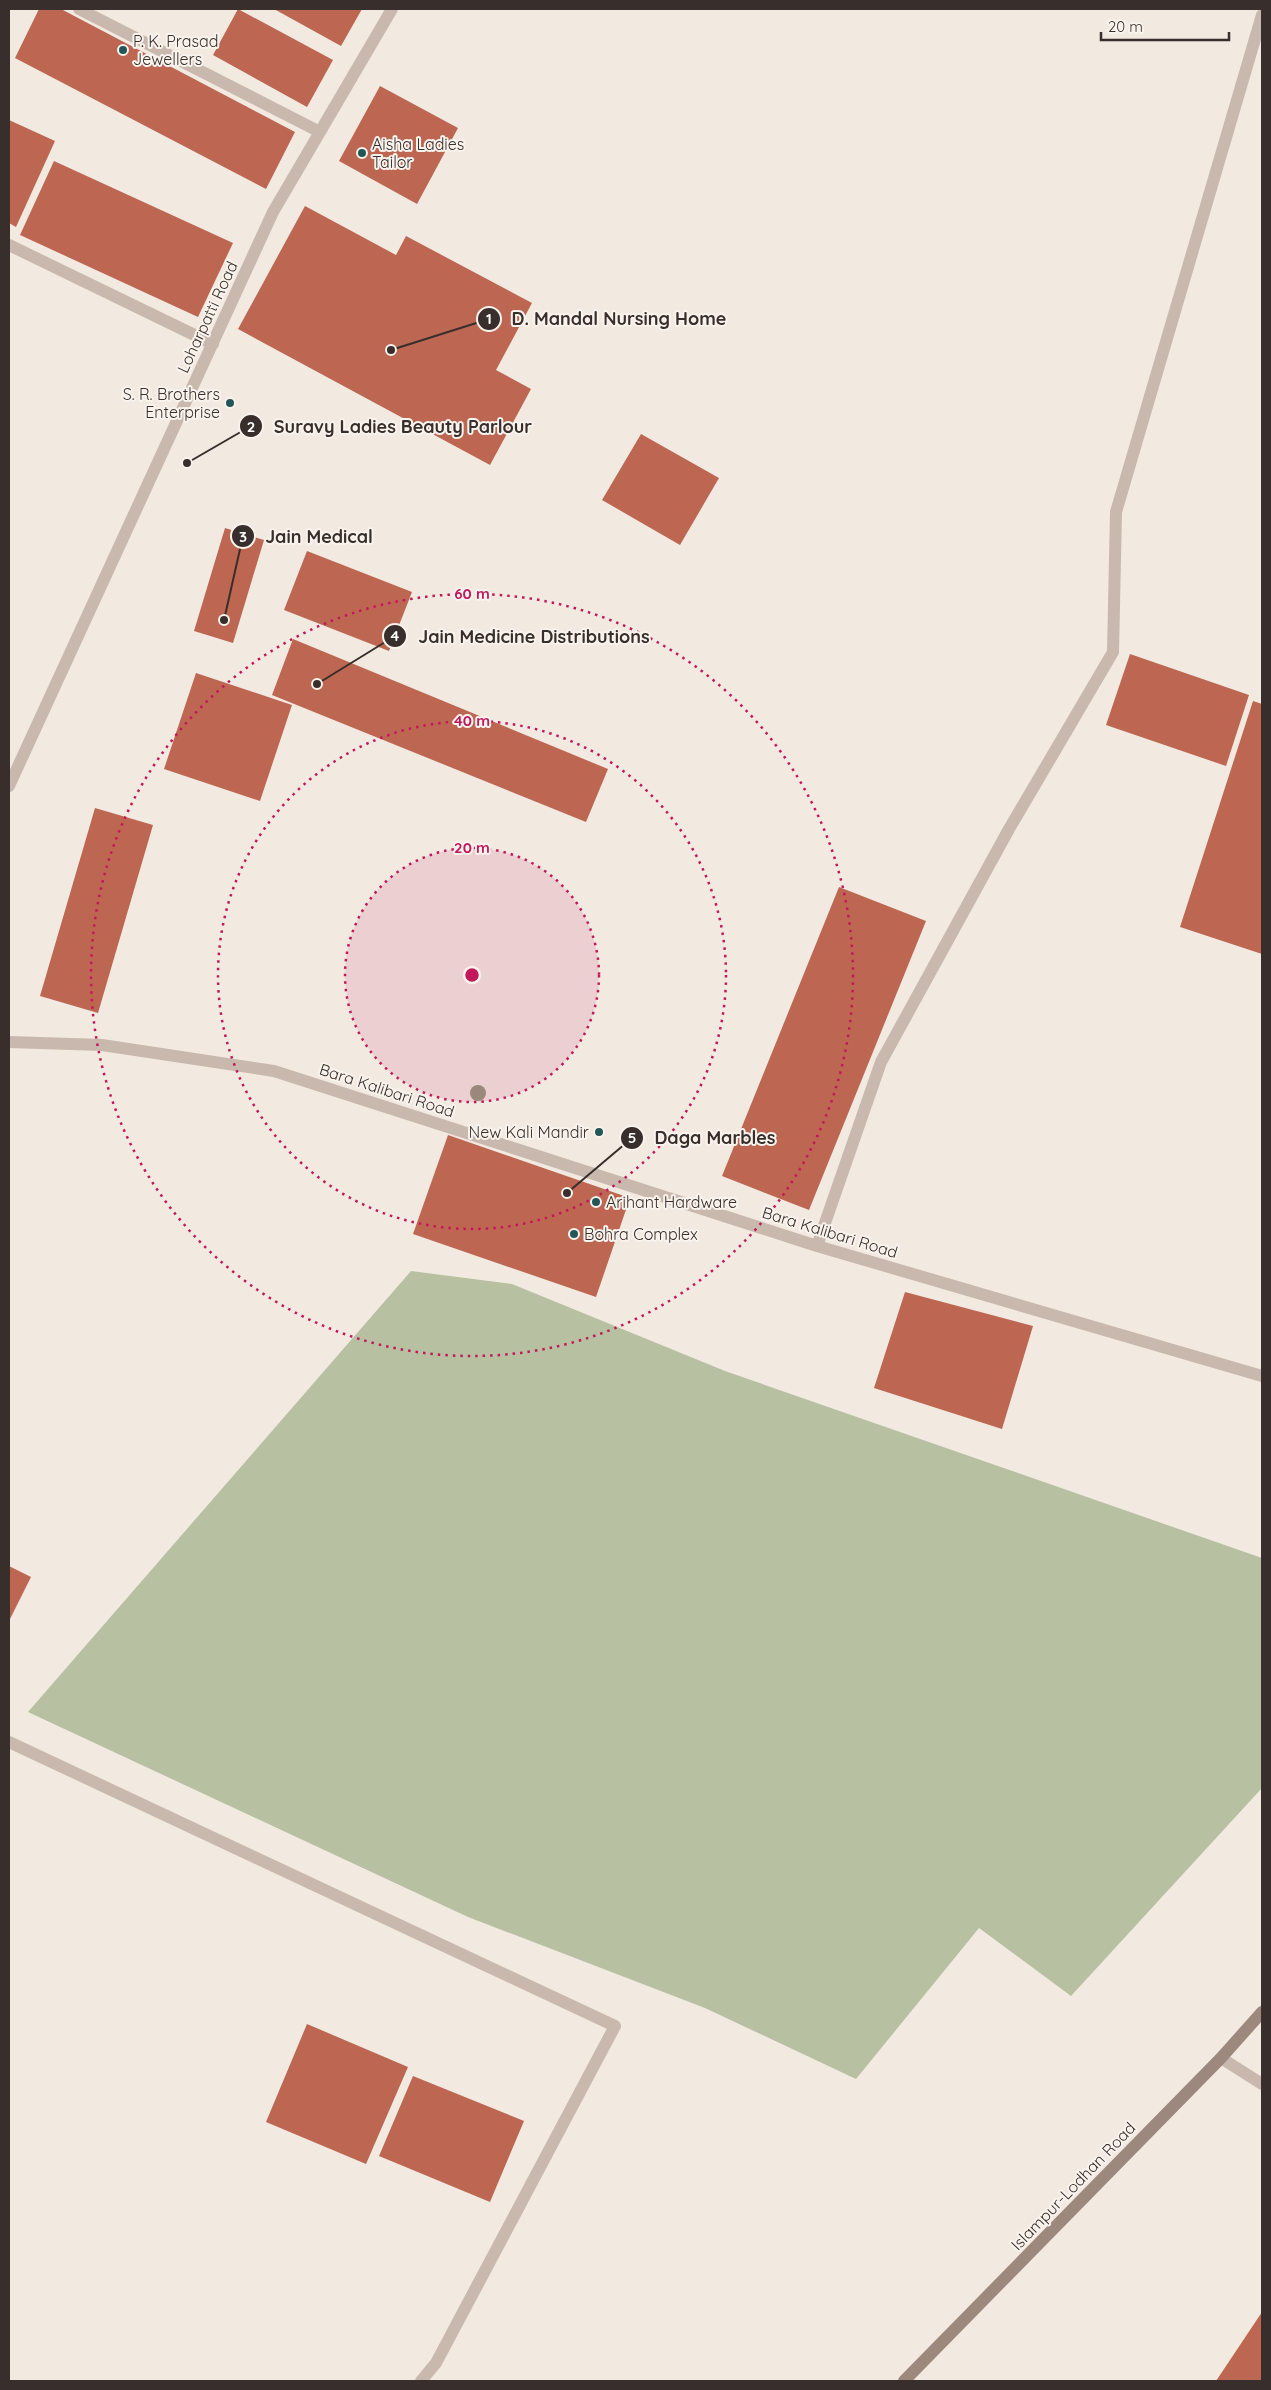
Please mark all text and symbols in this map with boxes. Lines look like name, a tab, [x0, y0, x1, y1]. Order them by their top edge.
scale bar	[1101, 10, 1228, 42]
text: 20 m	[1108, 17, 1143, 36]
place label: P. K. Prasad Jewellers	[133, 31, 219, 69]
marker: P. K. Prasad Jewellers	[117, 44, 129, 56]
place label: Aisha Ladies Tailor	[372, 134, 464, 172]
marker: Aisha Ladies Tailor	[356, 147, 368, 159]
street label: Loharpatti Road	[172, 258, 242, 376]
callout: D. Mandal Nursing Home	[476, 302, 736, 335]
text: D. Mandal Nursing Home	[512, 307, 726, 330]
text: 1	[486, 309, 492, 328]
place label: S. R. Brothers Enterprise	[123, 384, 220, 422]
marker: S. R. Brothers Enterprise	[224, 397, 236, 409]
callout: Suravy Ladies Beauty Parlour	[238, 410, 542, 443]
text: Suravy Ladies Beauty Parlour	[274, 415, 532, 438]
text: 2	[247, 417, 255, 436]
callout: Jain Medical	[231, 520, 383, 553]
text: Jain Medical	[265, 525, 373, 548]
text: 3	[239, 527, 247, 546]
text: 60 m	[454, 584, 490, 603]
callout: Jain Medicine Distributions	[383, 620, 659, 653]
text: Jain Medicine Distributions	[418, 625, 650, 648]
text: 4	[391, 626, 400, 645]
text: 40 m	[454, 711, 490, 730]
text: 20 m	[454, 838, 490, 857]
centre of rings	[463, 966, 481, 984]
street label: Bara Kalibari Road	[317, 1059, 457, 1121]
callout: Daga Marbles	[619, 1121, 785, 1154]
place label: New Kali Mandir	[468, 1122, 589, 1142]
marker: New Kali Mandir	[593, 1126, 605, 1138]
text: Daga Marbles	[654, 1126, 776, 1149]
text: 5	[628, 1128, 636, 1147]
place label: Arihant Hardware	[606, 1192, 737, 1212]
marker: Arihant Hardware	[590, 1196, 602, 1208]
street label: Bara Kalibari Road	[760, 1202, 900, 1262]
place label: Bohra Complex	[584, 1224, 698, 1244]
marker: Bohra Complex	[568, 1228, 580, 1240]
street label: Islampur-Lodhan Road	[1007, 2118, 1139, 2254]

